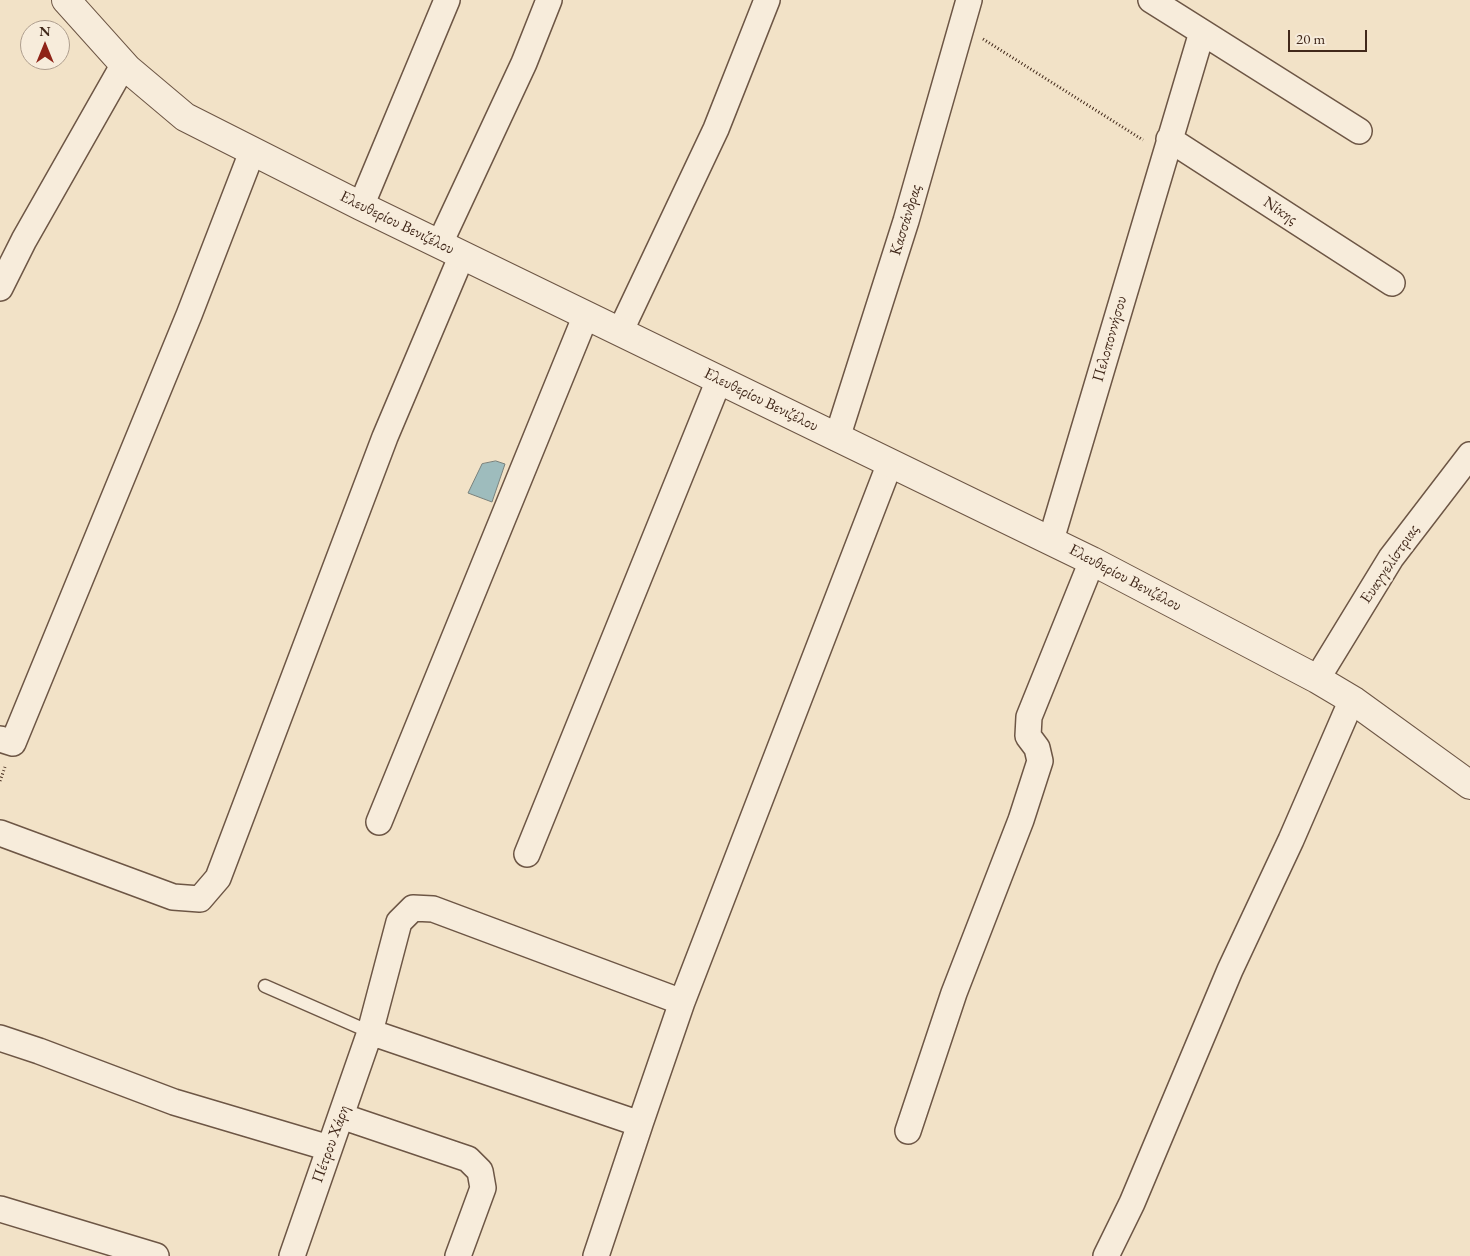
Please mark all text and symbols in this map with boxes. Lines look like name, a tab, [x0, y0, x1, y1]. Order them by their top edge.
north arrow	[20, 20, 70, 70]
scale bar	[1290, 20, 1369, 52]
text: N	[39, 22, 51, 40]
text: 20 m	[1296, 29, 1325, 48]
street label: Κασσάνδρας	[886, 182, 926, 258]
street label: Ελευθερίου Βενιζέλου	[337, 187, 457, 259]
street label: Νίκης	[1259, 193, 1301, 229]
street label: Πελοποννήσου	[1089, 294, 1131, 384]
street label: Ελευθερίου Βενιζέλου	[701, 364, 821, 436]
street label: Ευαγγελίστριας	[1357, 521, 1423, 607]
street label: Ελευθερίου Βενιζέλου	[1065, 540, 1185, 616]
street label: Πέτρου Χάρη	[308, 1103, 354, 1185]

